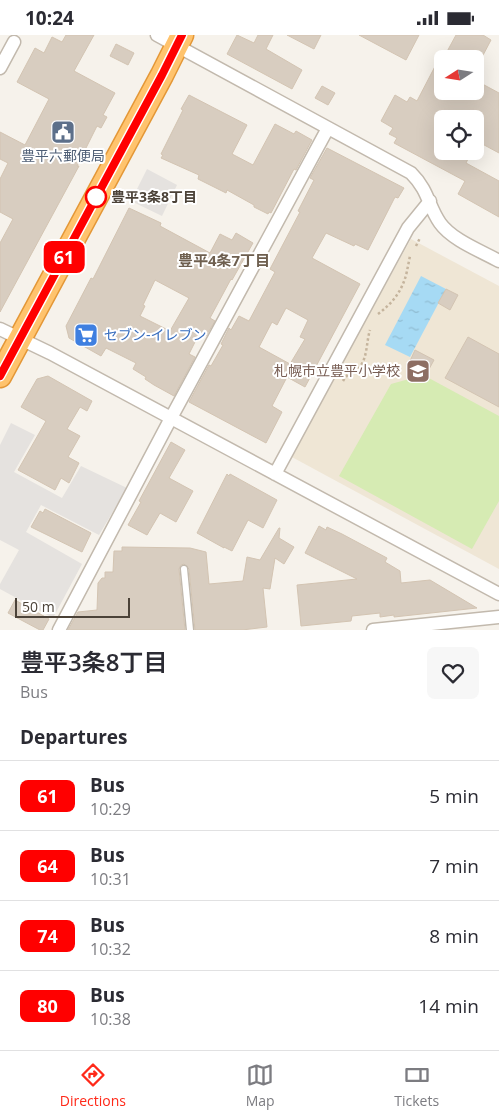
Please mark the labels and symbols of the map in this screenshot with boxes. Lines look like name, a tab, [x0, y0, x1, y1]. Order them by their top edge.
north arrow	[434, 50, 484, 100]
public building icon: 豊平六郵便局	[50, 119, 76, 145]
place label: 豊平六郵便局	[21, 146, 105, 165]
marker: 豊平3条8丁目	[85, 186, 107, 208]
place label: 豊平3条8丁目	[111, 187, 197, 206]
line badge: 61	[42, 241, 86, 273]
district label: 豊平4条7丁目	[178, 250, 270, 270]
supermarket icon: セブン-イレブン	[73, 322, 99, 348]
place label: セブン-イレブン	[104, 325, 207, 344]
school or university icon: 札幌市立豊平小学校	[405, 358, 431, 384]
place label: 札幌市立豊平小学校	[274, 361, 400, 380]
scale bar	[15, 595, 130, 618]

